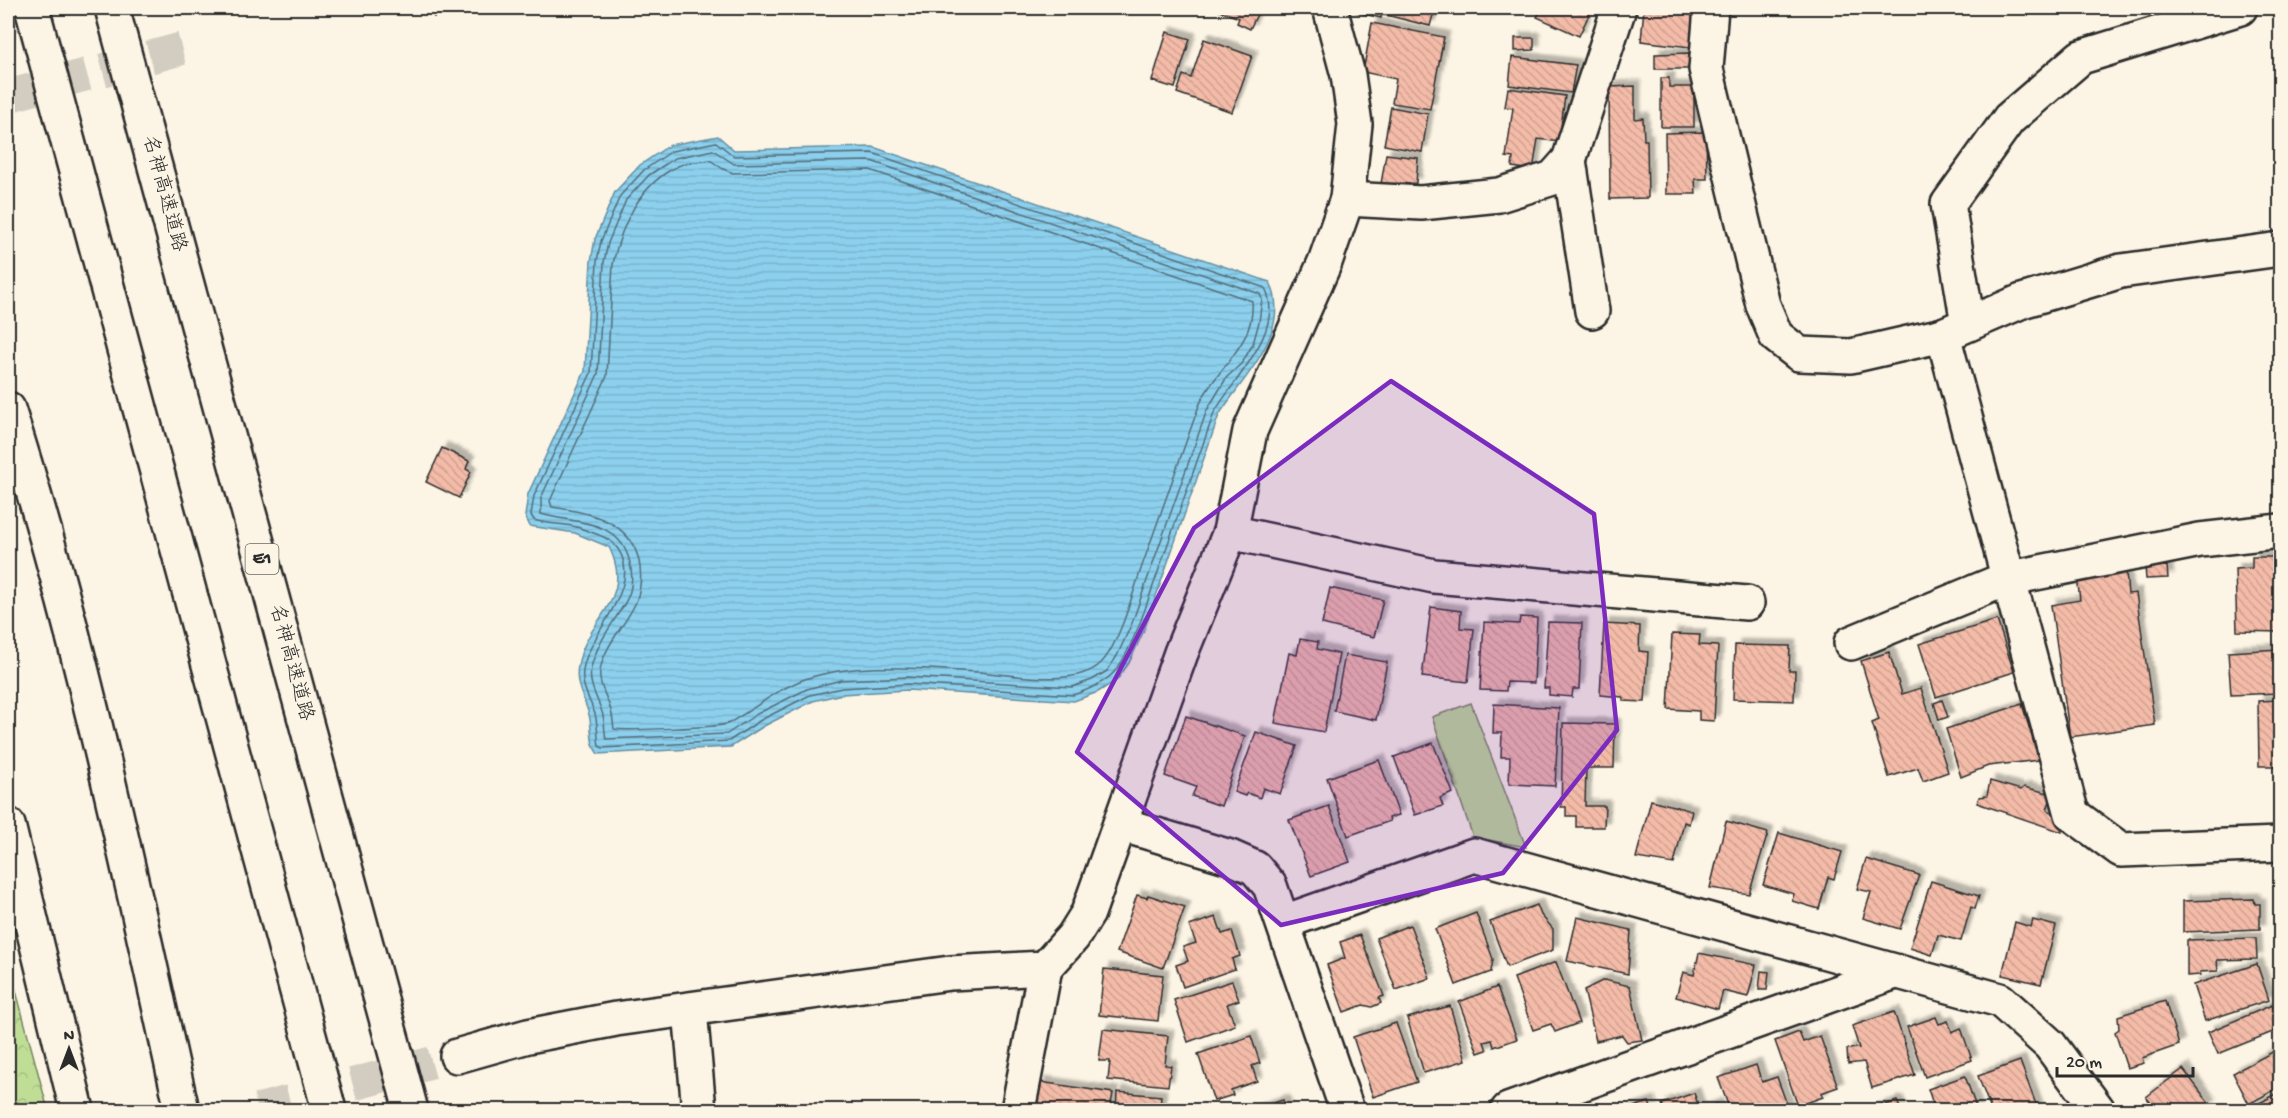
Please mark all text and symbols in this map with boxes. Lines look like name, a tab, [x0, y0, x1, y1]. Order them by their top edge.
street label: 名神高速道路	[136, 133, 192, 255]
road number: E1	[246, 544, 278, 574]
street label: 名神高速道路	[263, 602, 319, 724]
north arrow	[39, 1019, 99, 1079]
text: N	[64, 1028, 75, 1047]
scale bar	[2057, 1040, 2194, 1078]
text: 20 m	[2066, 1053, 2102, 1074]

